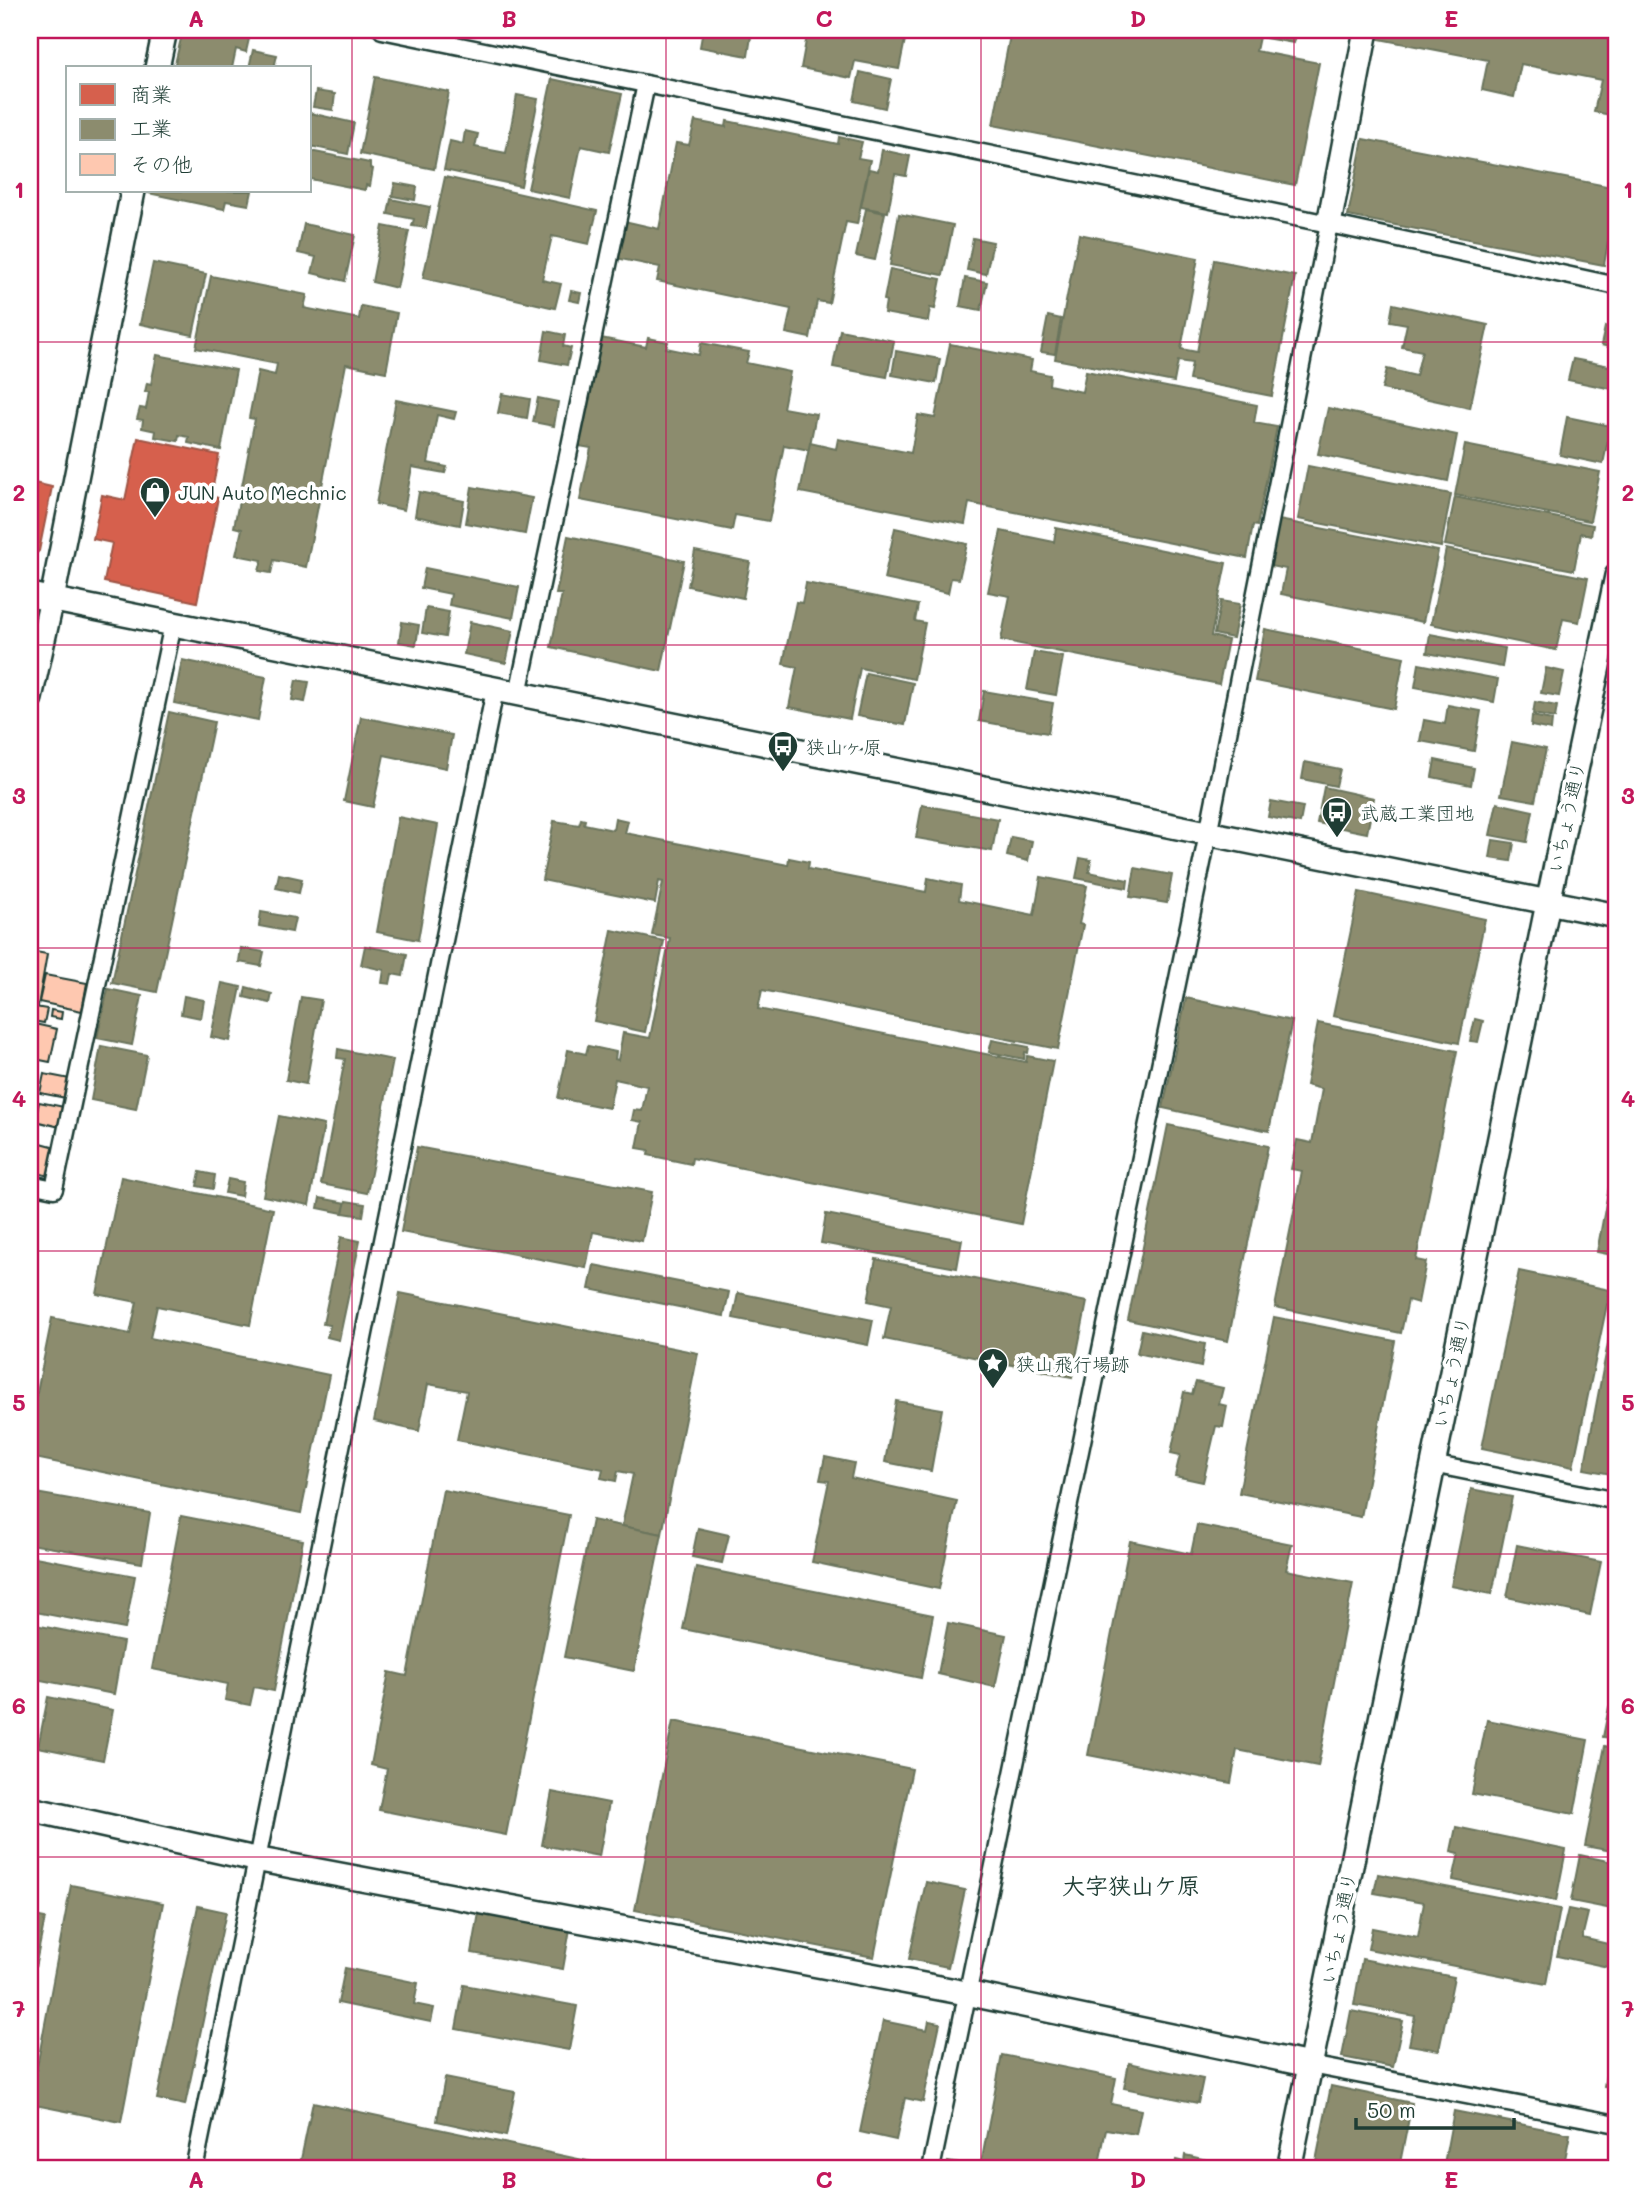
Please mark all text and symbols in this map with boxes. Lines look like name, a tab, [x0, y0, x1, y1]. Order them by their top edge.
text: A	[188, 3, 204, 33]
text: B	[501, 3, 517, 33]
text: C	[815, 3, 833, 33]
text: D	[1130, 3, 1146, 33]
text: E	[1444, 3, 1458, 33]
legend	[66, 66, 312, 192]
text: 商業	[130, 80, 172, 107]
text: 工業	[130, 114, 172, 141]
text: その他	[130, 150, 193, 177]
text: 1	[14, 174, 24, 204]
text: 1	[1623, 174, 1633, 204]
shop icon: JUN Auto Mechnic	[138, 475, 172, 519]
text: 2	[13, 477, 25, 507]
text: 2	[1622, 477, 1634, 507]
place label: JUN Auto Mechnic	[178, 480, 347, 505]
bus stop icon: 狭山ヶ原	[766, 729, 800, 773]
place label: 狭山ヶ原	[806, 734, 882, 759]
street label: いちょう通り	[1542, 759, 1590, 875]
text: 3	[12, 780, 26, 810]
text: 3	[1621, 780, 1635, 810]
bus stop icon: 武蔵工業団地	[1320, 795, 1354, 839]
place label: 武蔵工業団地	[1360, 800, 1474, 825]
text: 4	[12, 1083, 26, 1113]
text: 4	[1621, 1083, 1635, 1113]
street label: いちょう通り	[1427, 1314, 1475, 1430]
place icon: 狭山飛行場跡	[976, 1346, 1010, 1390]
place label: 狭山飛行場跡	[1016, 1351, 1130, 1376]
text: 5	[12, 1387, 26, 1417]
text: 5	[1621, 1387, 1635, 1417]
text: 6	[12, 1690, 26, 1720]
text: 6	[1621, 1690, 1635, 1720]
district label: 大字狭山ケ原	[1062, 1870, 1200, 1900]
street label: いちょう通り	[1315, 1870, 1361, 1986]
text: 7	[13, 1993, 26, 2023]
text: 7	[1622, 1993, 1635, 2023]
scale bar	[1356, 2087, 1514, 2131]
text: 50 m	[1367, 2096, 1416, 2123]
text: A	[188, 2164, 204, 2194]
text: B	[501, 2164, 517, 2194]
text: C	[815, 2164, 833, 2194]
text: D	[1130, 2164, 1146, 2194]
text: E	[1444, 2164, 1458, 2194]

